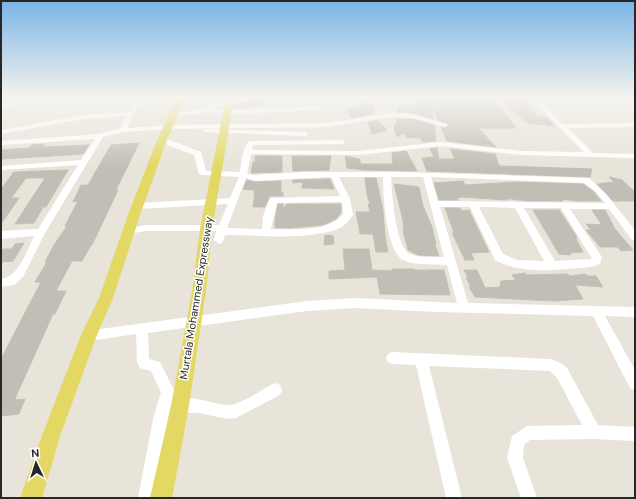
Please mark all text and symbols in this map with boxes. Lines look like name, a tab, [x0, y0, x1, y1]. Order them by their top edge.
street label: Murtala Mohammed Expressway	[176, 216, 216, 380]
north arrow	[16, 443, 56, 483]
text: N	[31, 446, 40, 460]

